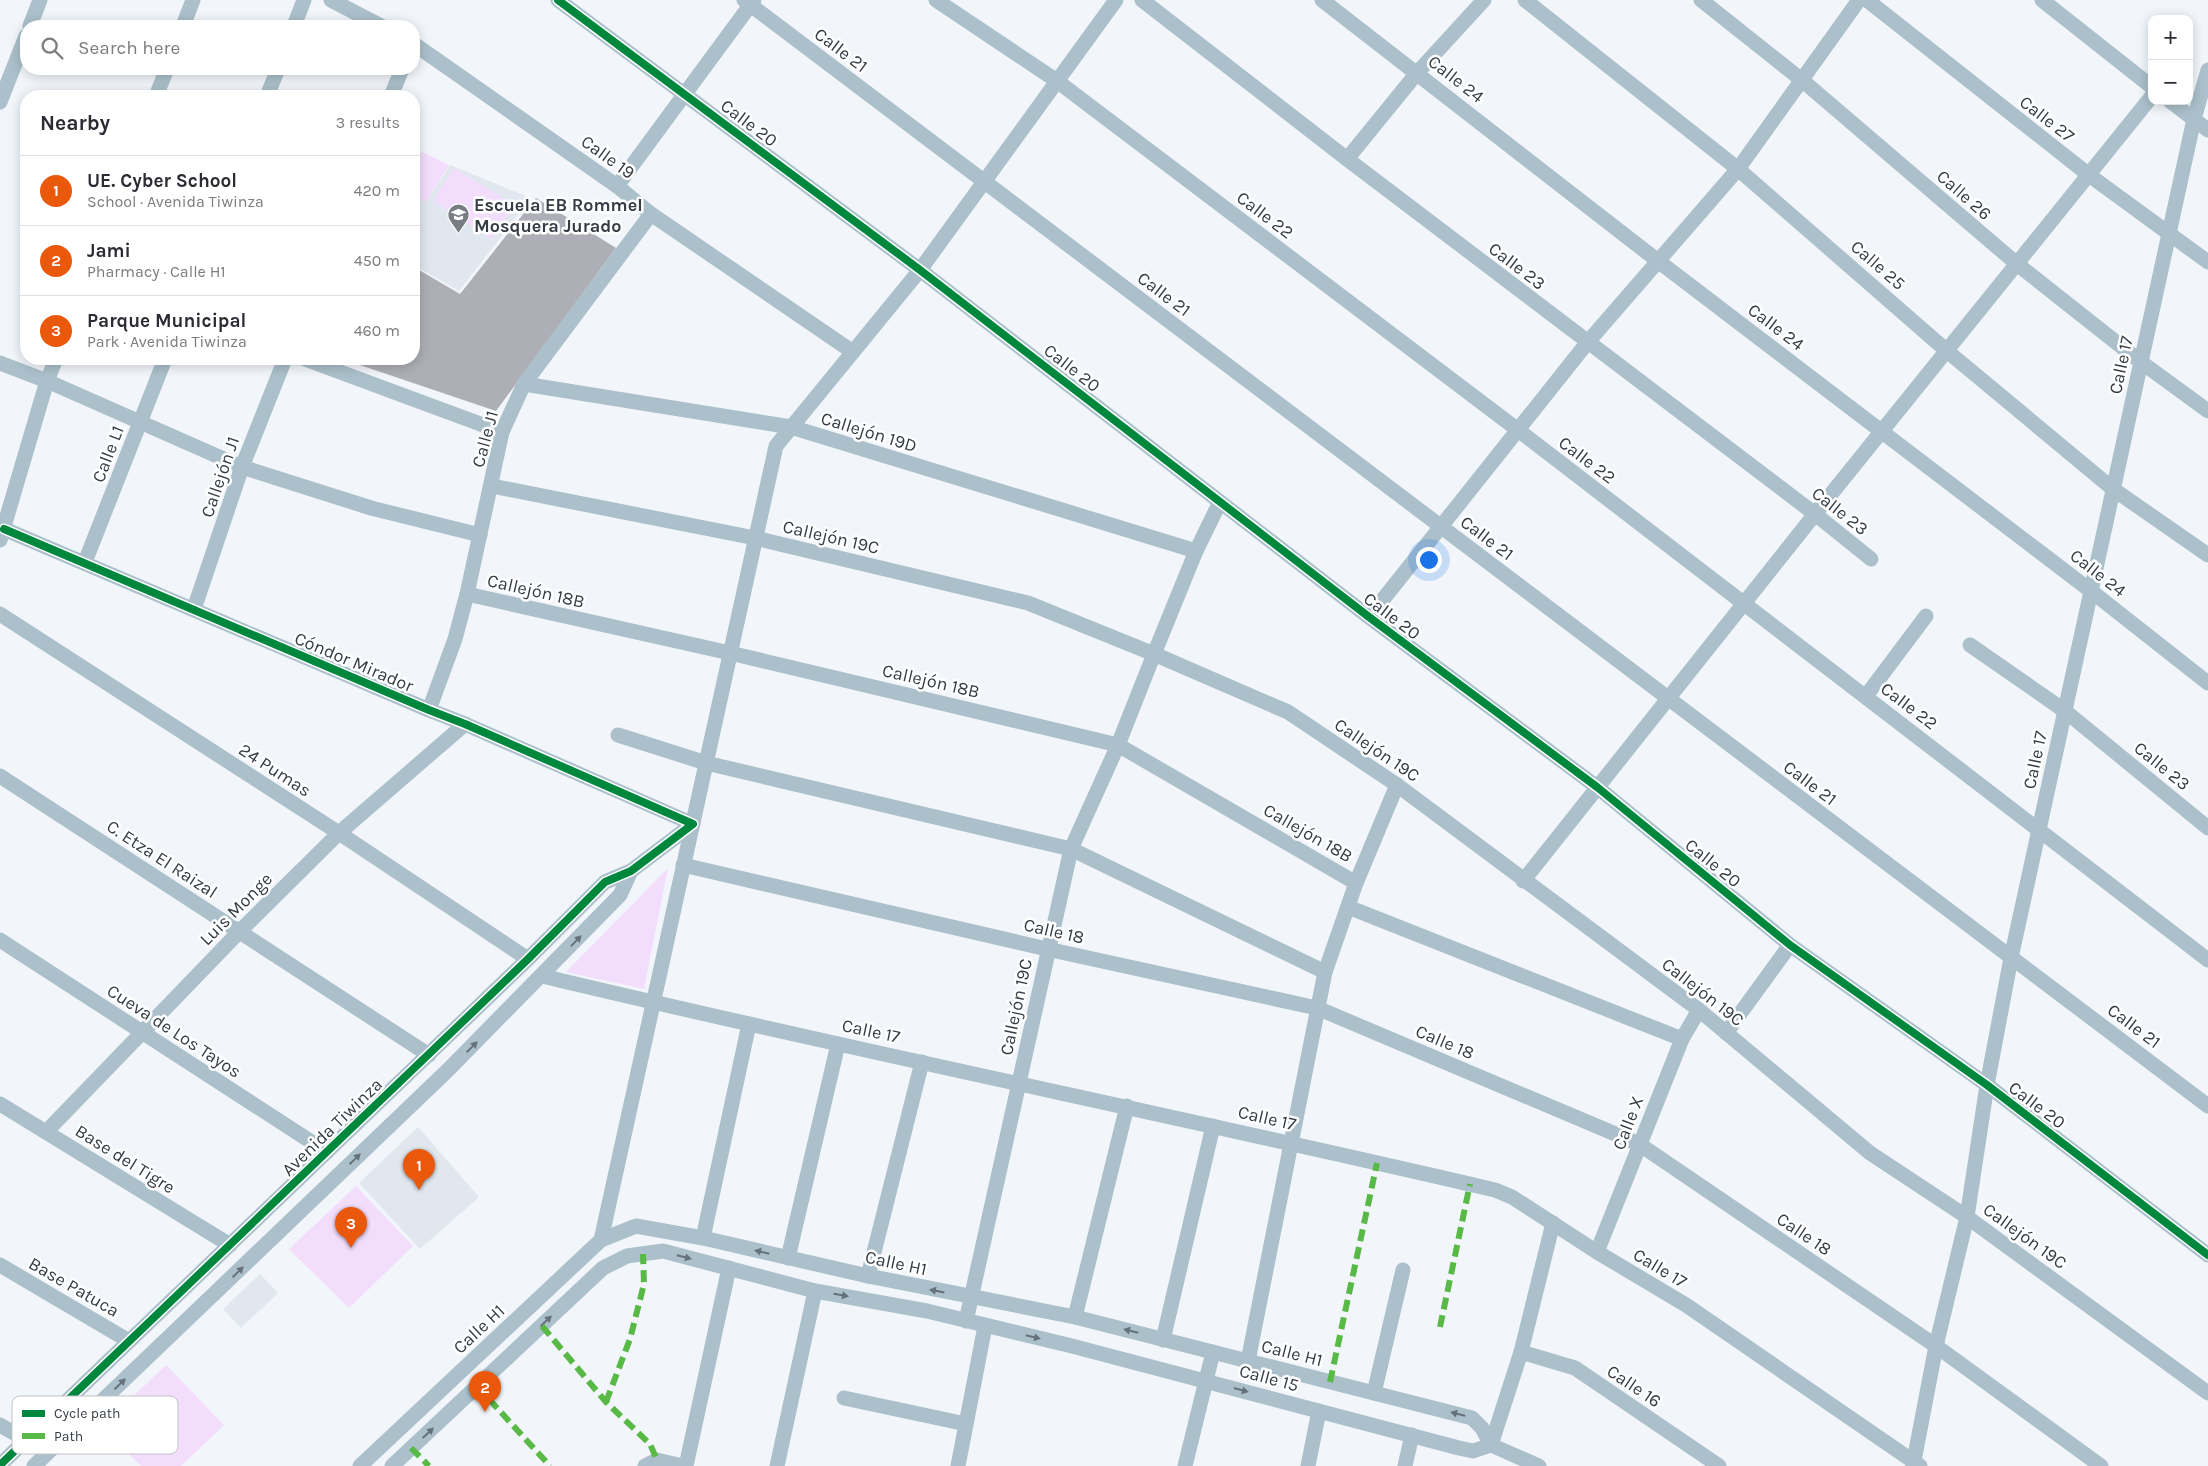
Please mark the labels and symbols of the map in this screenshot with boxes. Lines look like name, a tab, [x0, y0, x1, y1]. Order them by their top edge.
street label: Calle 21	[810, 23, 872, 77]
street label: Calle 24	[1424, 50, 1488, 108]
street label: Calle 27	[2015, 91, 2079, 148]
street label: Calle 20	[716, 94, 782, 152]
street label: Calle 19	[577, 130, 639, 184]
street label: Calle 26	[1932, 165, 1996, 225]
street label: Calle 22	[1232, 187, 1298, 243]
place label: Escuela EB Rommel Mosquera Jurado	[474, 194, 643, 237]
school or university icon: Escuela EB Rommel Mosquera Jurado	[446, 203, 470, 234]
street label: Calle 25	[1846, 235, 1910, 295]
street label: Calle 23	[1484, 237, 1550, 295]
street label: Calle 21	[1133, 267, 1195, 321]
street label: Calle 24	[1743, 299, 1809, 355]
street label: Calle 17	[2104, 333, 2138, 396]
street label: Calle 20	[1039, 339, 1105, 397]
street label: Callejón 19D	[818, 407, 920, 457]
street label: Calle J1	[467, 408, 503, 470]
street label: Calle L1	[87, 423, 129, 485]
street label: Calle 22	[1554, 432, 1620, 488]
street label: Callejón J1	[196, 434, 244, 520]
street label: Calle 23	[1807, 482, 1873, 540]
street label: Calle 21	[1456, 511, 1518, 565]
street label: Callejón 19C	[781, 515, 881, 559]
street label: Calle 24	[2066, 544, 2130, 602]
your location	[1416, 547, 1442, 573]
street label: Callejón 18B	[485, 569, 587, 613]
street label: Calle 20	[1359, 587, 1425, 645]
street label: Cóndor Mirador	[291, 627, 417, 697]
street label: Callejón 18B	[880, 659, 982, 703]
street label: Calle 22	[1876, 678, 1942, 734]
street label: Callejón 19C	[1330, 713, 1424, 787]
street label: Calle 17	[2018, 728, 2052, 791]
street label: Calle 23	[2130, 737, 2194, 795]
street label: 24 Pumas	[235, 738, 315, 802]
street label: Calle 21	[1779, 756, 1841, 810]
street label: Callejón 18B	[1260, 799, 1356, 867]
street label: C. Etza El Raizal	[103, 815, 221, 903]
street label: Calle 20	[1681, 834, 1745, 892]
street label: Luis Monge	[195, 868, 277, 950]
street label: Calle 18	[1022, 913, 1086, 949]
one-way arrow	[570, 935, 582, 947]
street label: Callejón 19C	[1657, 953, 1749, 1031]
street label: Callejón 19C	[995, 957, 1037, 1057]
street label: Cueva de Los Tayos	[103, 979, 245, 1083]
street label: Calle 21	[2103, 999, 2165, 1053]
street label: Calle 17	[840, 1014, 903, 1048]
street label: Calle 18	[1412, 1020, 1478, 1064]
one-way arrow	[466, 1041, 478, 1053]
street label: Avenida Tiwinza	[277, 1073, 387, 1181]
street label: Calle 20	[2004, 1076, 2070, 1134]
street label: Calle X	[1608, 1093, 1648, 1153]
street label: Calle 17	[1236, 1101, 1299, 1135]
street label: Base del Tigre	[71, 1120, 179, 1198]
pin: 1	[403, 1149, 435, 1190]
one-way arrow	[349, 1153, 361, 1165]
street label: Callejón 19C	[1979, 1198, 2071, 1274]
pin: 3	[335, 1207, 367, 1248]
street label: Calle 18	[1772, 1208, 1836, 1260]
street label: Calle 17	[1629, 1243, 1691, 1293]
street label: Calle H1	[863, 1246, 929, 1280]
one-way arrow	[754, 1248, 769, 1256]
street label: Base Patuca	[25, 1252, 123, 1322]
one-way arrow	[676, 1253, 691, 1261]
one-way arrow	[231, 1266, 243, 1278]
one-way arrow	[929, 1286, 945, 1294]
one-way arrow	[834, 1292, 850, 1300]
street label: Calle H1	[449, 1300, 509, 1358]
one-way arrow	[540, 1316, 553, 1327]
one-way arrow	[1123, 1327, 1138, 1335]
one-way arrow	[1025, 1333, 1040, 1341]
street label: Calle H1	[1259, 1335, 1325, 1371]
street label: Calle 15	[1237, 1360, 1301, 1396]
street label: Calle 16	[1603, 1360, 1665, 1412]
pin: 2	[469, 1371, 501, 1412]
one-way arrow	[114, 1378, 126, 1390]
one-way arrow	[1234, 1386, 1249, 1394]
legend	[12, 1396, 178, 1454]
text: Cycle path	[54, 1405, 120, 1422]
one-way arrow	[1450, 1410, 1465, 1418]
one-way arrow	[421, 1427, 433, 1439]
text: Path	[54, 1428, 83, 1445]

